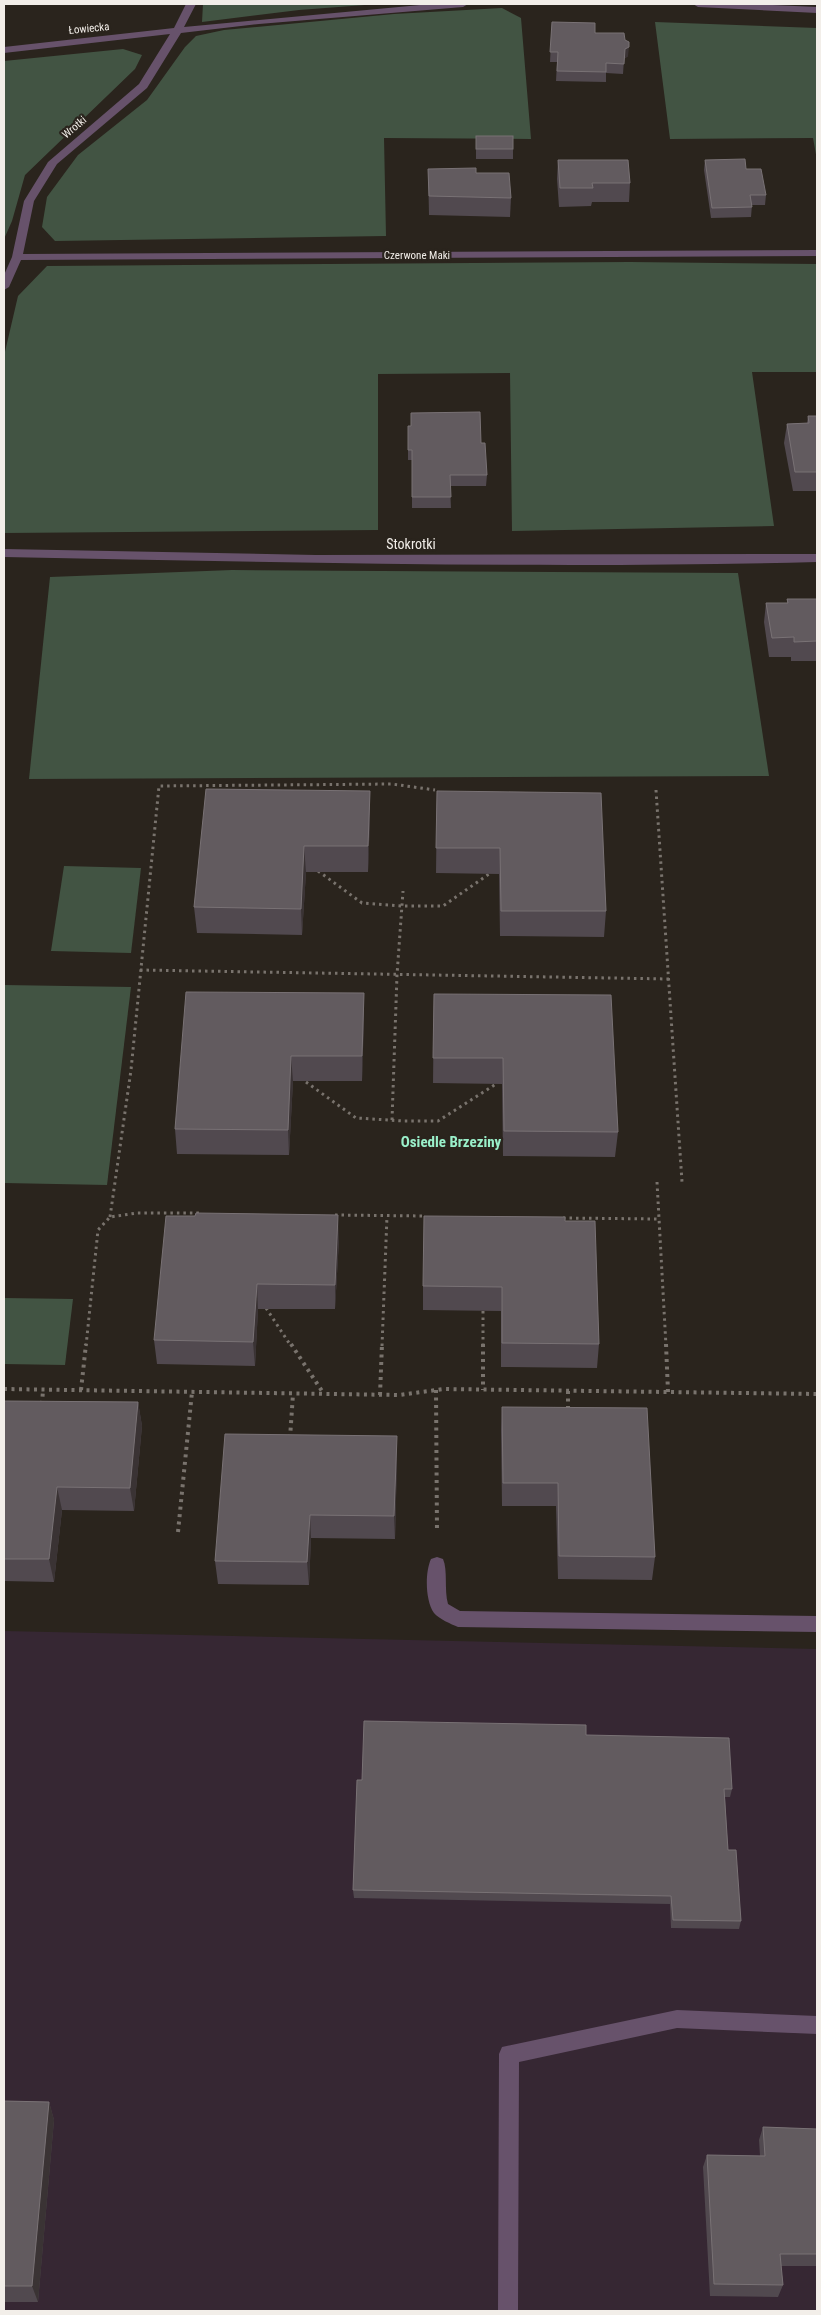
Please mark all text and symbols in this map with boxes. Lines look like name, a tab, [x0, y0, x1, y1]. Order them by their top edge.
street label: Łowiecka	[68, 20, 110, 37]
street label: Wrotki	[60, 113, 89, 141]
street label: Czerwone Maki	[384, 249, 450, 262]
street label: Stokrotki	[386, 536, 436, 552]
district label: Osiedle Brzeziny	[401, 1133, 502, 1151]

